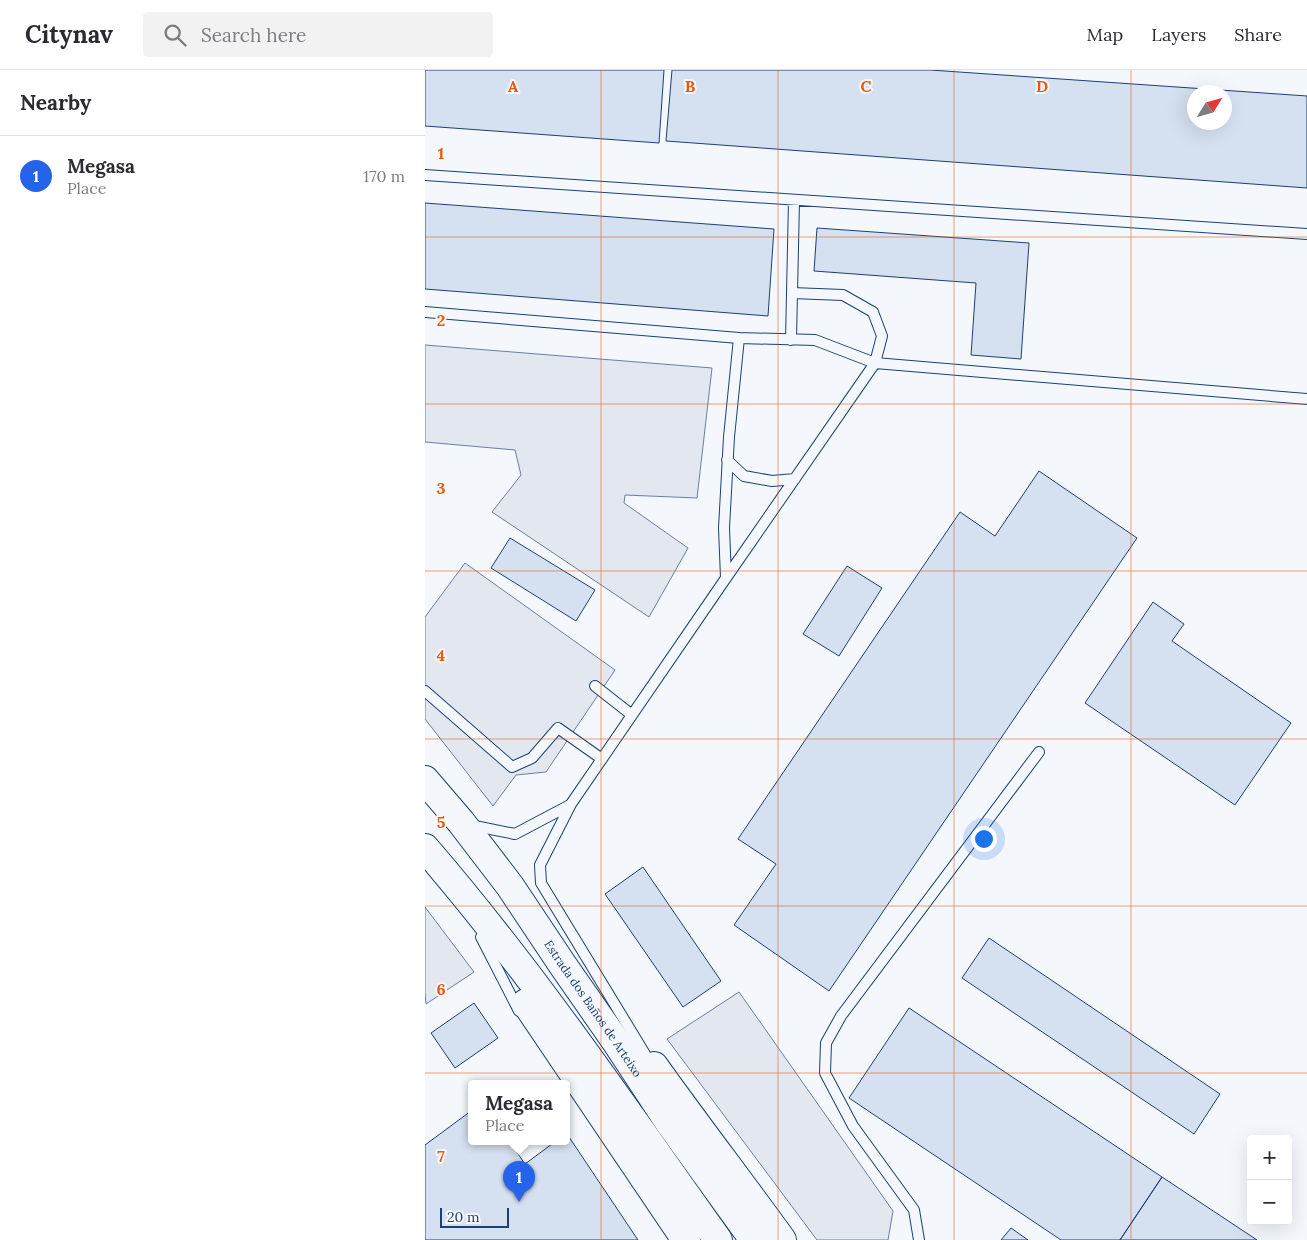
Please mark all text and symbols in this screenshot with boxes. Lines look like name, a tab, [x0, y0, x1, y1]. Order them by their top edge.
search box	[143, 12, 493, 57]
text: Citynav	[25, 19, 113, 50]
icon: search	[161, 21, 189, 49]
text: Search here	[201, 23, 306, 47]
text: Map	[1087, 23, 1123, 46]
text: Layers	[1151, 23, 1206, 46]
text: Share	[1234, 23, 1282, 46]
text: A	[508, 76, 519, 96]
text: B	[685, 76, 696, 96]
text: C	[860, 76, 872, 96]
text: D	[1036, 76, 1048, 96]
north arrow	[1187, 85, 1232, 130]
text: Nearby	[20, 89, 91, 116]
text: 1	[438, 143, 444, 163]
text: Megasa	[67, 154, 135, 178]
text: 1	[33, 166, 39, 186]
text: 170 m	[363, 166, 405, 186]
text: Place	[67, 178, 106, 198]
text: 2	[437, 310, 445, 330]
text: 3	[437, 478, 446, 498]
text: 4	[437, 645, 446, 665]
text: 5	[437, 812, 446, 832]
your location	[971, 826, 997, 852]
street label: Estrada dos Baños de Arteixo	[541, 937, 645, 1080]
text: 6	[436, 979, 446, 999]
popup	[468, 1080, 570, 1145]
text: Megasa	[485, 1091, 553, 1115]
text: Place	[485, 1115, 524, 1135]
map controls	[1247, 1135, 1292, 1225]
button: +	[1247, 1135, 1292, 1180]
text: 7	[437, 1146, 445, 1166]
pin: 1	[503, 1161, 535, 1202]
button: −	[1247, 1180, 1292, 1225]
scale bar	[440, 1205, 509, 1228]
text: 20 m	[447, 1208, 479, 1226]

